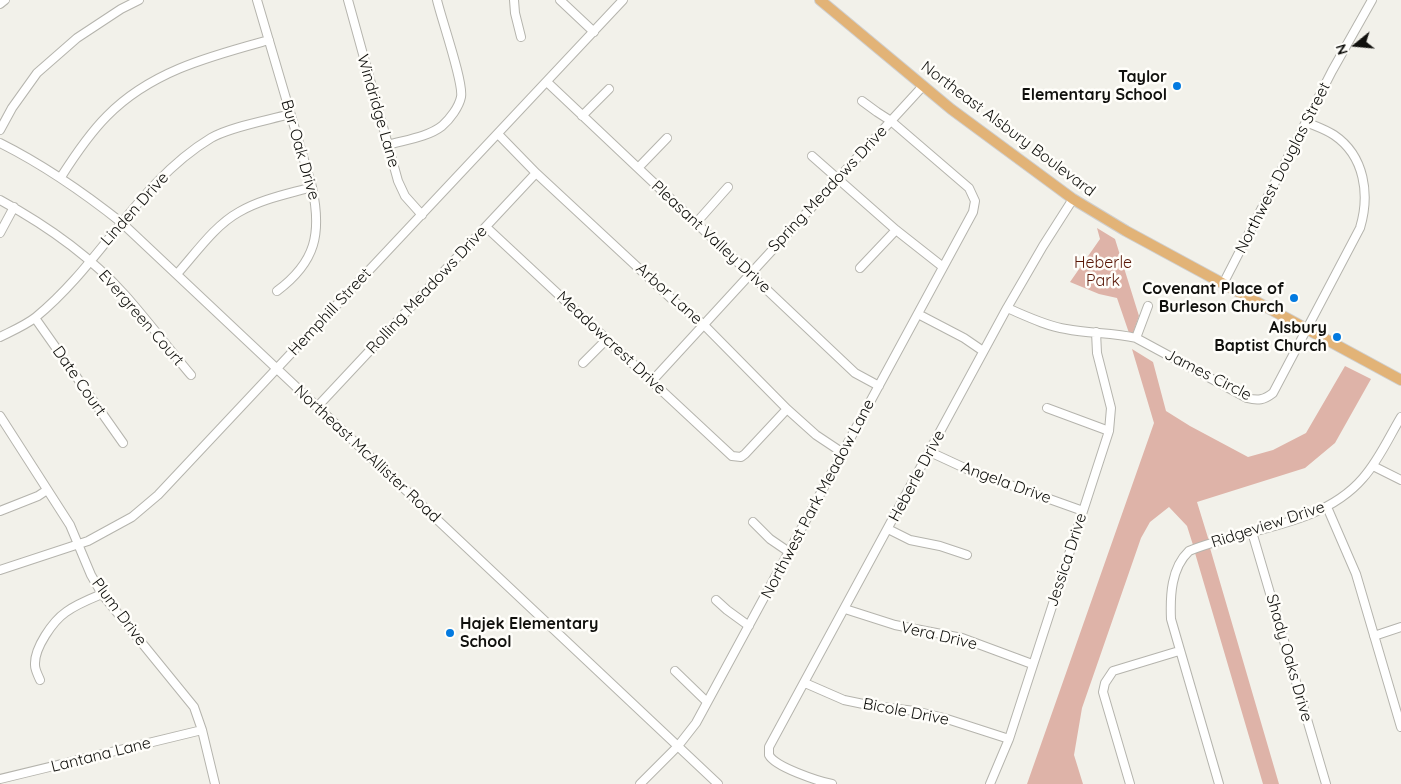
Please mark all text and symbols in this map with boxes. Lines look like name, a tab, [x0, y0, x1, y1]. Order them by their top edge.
north arrow	[1331, 20, 1381, 70]
text: N	[1332, 42, 1352, 57]
street label: Windridge Lane	[353, 52, 403, 170]
street label: Northeast Alsbury Boulevard	[917, 57, 1099, 201]
place label: Taylor Elementary School	[1022, 67, 1167, 105]
street label: Northwest Douglas Street	[1231, 79, 1335, 257]
marker: Taylor Elementary School	[1171, 80, 1183, 92]
street label: Bur Oak Drive	[277, 98, 323, 202]
street label: Spring Meadows Drive	[765, 122, 891, 256]
street label: Linden Drive	[97, 168, 173, 250]
street label: Pleasant Valley Drive	[647, 177, 775, 297]
street label: Rolling Meadows Drive	[363, 222, 491, 358]
park label: Heberle Park	[1074, 253, 1132, 291]
street label: Arbor Lane	[632, 259, 706, 329]
street label: Hemphill Street	[285, 264, 375, 360]
street label: Evergreen Court	[94, 266, 188, 370]
place label: Covenant Place of Burleson Church	[1142, 279, 1284, 317]
street label: Meadowcrest Drive	[552, 287, 670, 399]
marker: Covenant Place of Burleson Church	[1288, 292, 1300, 304]
place label: Alsbury Baptist Church	[1214, 318, 1327, 356]
marker: Alsbury Baptist Church	[1331, 331, 1343, 343]
street label: Date Court	[48, 342, 110, 420]
street label: James Circle	[1161, 345, 1255, 405]
street label: Northeast McAllister Road	[290, 381, 444, 527]
street label: Northwest Park Meadow Lane	[757, 396, 879, 602]
street label: Heberle Drive	[885, 427, 949, 525]
street label: Angela Drive	[958, 458, 1054, 508]
street label: Ridgeview Drive	[1209, 498, 1327, 552]
street label: Jessica Drive	[1043, 511, 1091, 609]
street label: Plum Drive	[87, 574, 151, 650]
street label: Shady Oaks Drive	[1262, 592, 1316, 724]
place label: Hajek Elementary School	[460, 614, 598, 652]
street label: Vera Drive	[899, 618, 979, 654]
marker: Hajek Elementary School	[444, 627, 456, 639]
street label: Bicole Drive	[861, 694, 951, 730]
street label: Lantana Lane	[49, 733, 153, 777]

